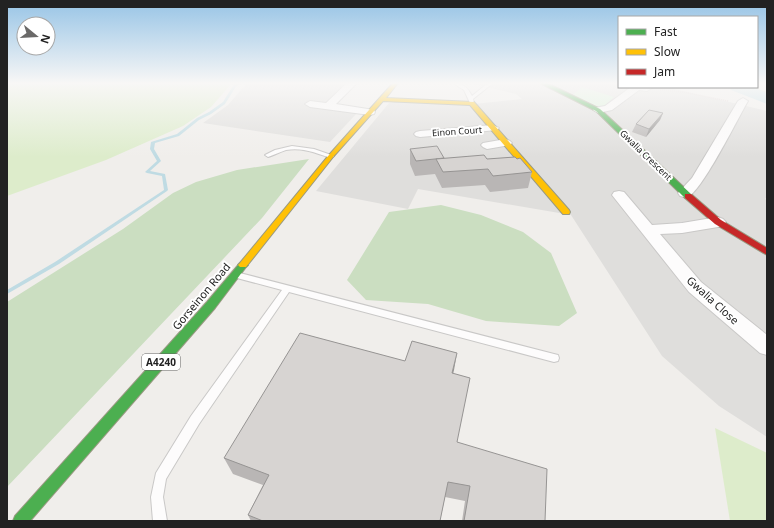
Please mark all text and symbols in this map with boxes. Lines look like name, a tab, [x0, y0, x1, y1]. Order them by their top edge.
north arrow	[16, 16, 56, 56]
legend	[618, 16, 758, 88]
text: Fast	[654, 23, 678, 40]
text: N	[37, 33, 55, 46]
text: Slow	[654, 43, 681, 60]
text: Jam	[653, 63, 675, 80]
street label: Einon Court	[432, 123, 483, 139]
street label: Gwalia Crescent	[617, 127, 675, 184]
street label: Gorseinon Road	[169, 259, 233, 333]
street label: Gwalia Close	[684, 273, 742, 327]
road number: A4240	[142, 354, 180, 370]

